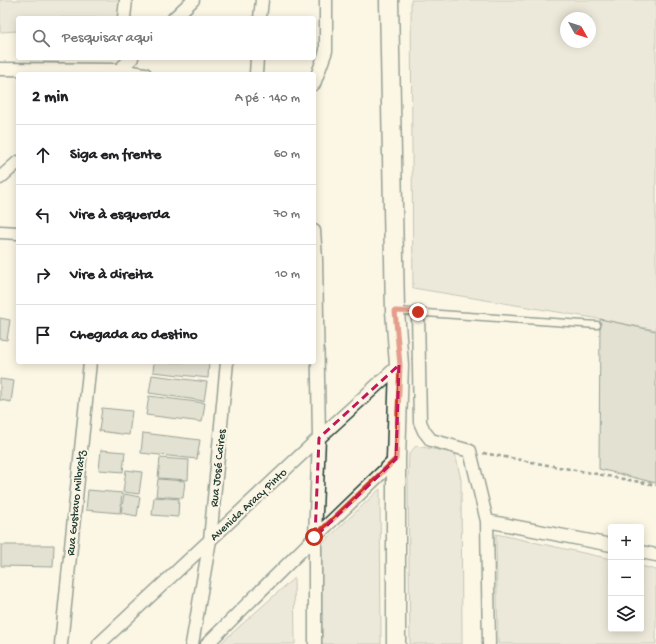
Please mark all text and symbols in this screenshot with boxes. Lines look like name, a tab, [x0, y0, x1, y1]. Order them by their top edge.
north arrow	[560, 12, 596, 48]
search box	[16, 16, 316, 60]
icon: search	[30, 27, 52, 49]
text: Pesquisar aqui	[62, 29, 153, 47]
text: 2 min	[32, 88, 68, 108]
text: A pé · 140 m	[235, 91, 300, 106]
icon: ahead	[32, 144, 54, 166]
text: Siga em frente	[70, 146, 161, 164]
text: 60 m	[274, 147, 300, 162]
icon: left	[32, 204, 54, 226]
text: Vire à esquerda	[70, 206, 170, 224]
text: 70 m	[274, 207, 300, 222]
icon: right	[32, 264, 54, 286]
text: Vire à direita	[70, 266, 153, 284]
text: 10 m	[275, 267, 300, 282]
route end	[409, 303, 427, 321]
icon: arrive	[32, 324, 54, 346]
text: Chegada ao destino	[70, 326, 197, 344]
street label: Rua José Caires	[208, 428, 230, 508]
street label: Rua Gustavo Milbratz	[64, 449, 90, 557]
street label: Avenida Aracy Pinto	[208, 466, 291, 545]
map controls	[608, 524, 644, 632]
button: +	[608, 524, 644, 560]
route start	[305, 528, 323, 546]
button: −	[608, 560, 644, 596]
button: layers	[608, 596, 644, 632]

